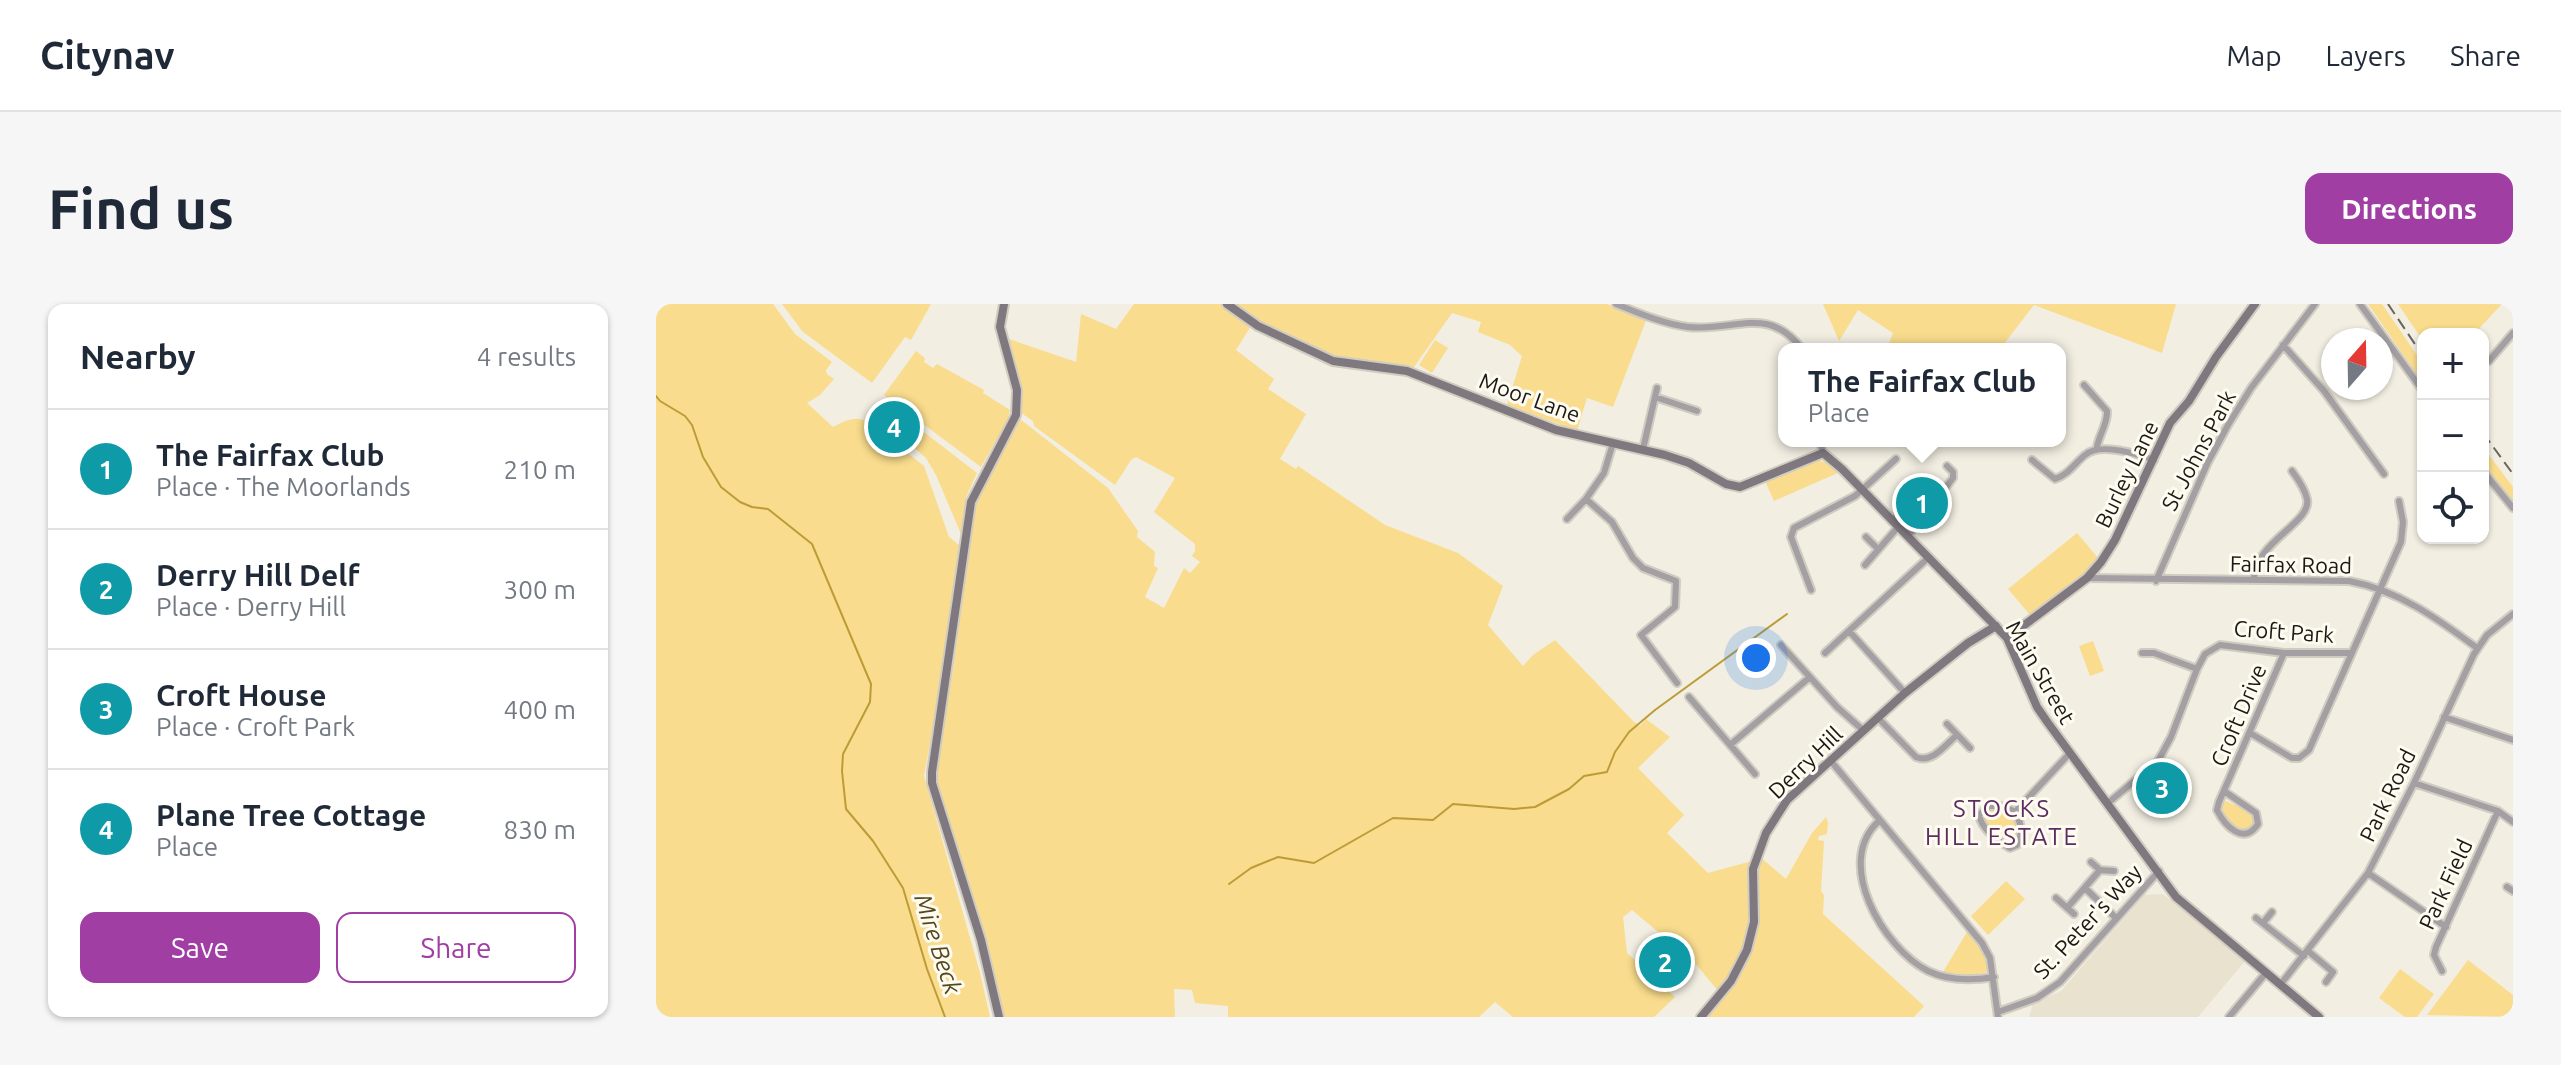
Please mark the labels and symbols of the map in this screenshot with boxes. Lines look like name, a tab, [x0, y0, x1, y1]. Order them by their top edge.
north arrow	[2321, 328, 2393, 400]
street label: Moor Lane	[1476, 367, 1584, 427]
street label: St Johns Park	[2156, 386, 2240, 514]
pin: 4	[868, 397, 920, 457]
street label: Burley Lane	[2089, 417, 2163, 531]
pin: 1	[1896, 473, 1948, 533]
street label: Fairfax Road	[2230, 550, 2352, 578]
street label: Croft Park	[2233, 615, 2335, 647]
street label: Main Street	[2001, 616, 2081, 728]
your location	[1736, 638, 1776, 678]
street label: Croft Drive	[2205, 660, 2271, 770]
street label: Derry Hill	[1763, 721, 1847, 803]
street label: Park Road	[2354, 745, 2420, 845]
pin: 3	[2136, 758, 2188, 818]
district label: STOCKS HILL ESTATE	[1925, 795, 2079, 850]
street label: Park Field	[2413, 835, 2477, 933]
street label: St. Peter's Way	[2028, 859, 2146, 983]
water label: Mire Beck	[909, 891, 967, 998]
pin: 2	[1639, 932, 1691, 992]

